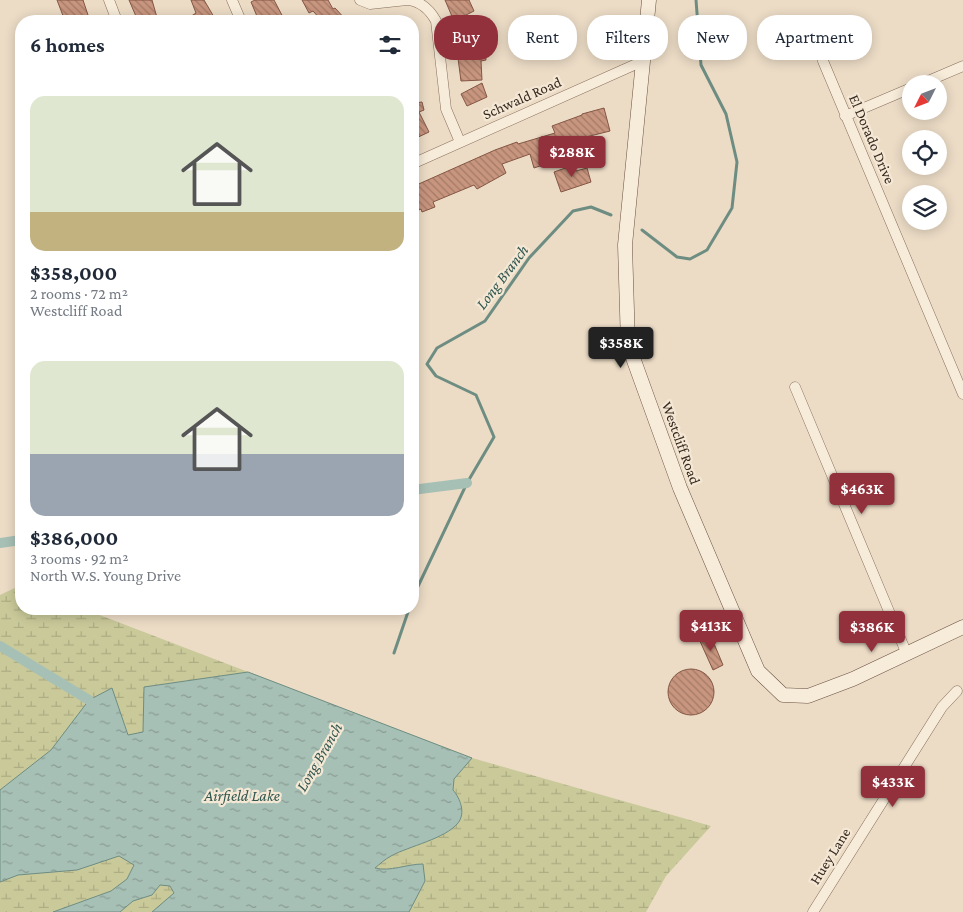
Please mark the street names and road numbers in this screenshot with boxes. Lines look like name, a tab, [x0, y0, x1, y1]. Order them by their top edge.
street label: Schwald Road	[480, 74, 564, 122]
street label: El Dorado Drive	[846, 92, 898, 186]
street label: Westcliff Road	[659, 400, 703, 487]
street label: Huey Lane	[806, 825, 855, 888]

